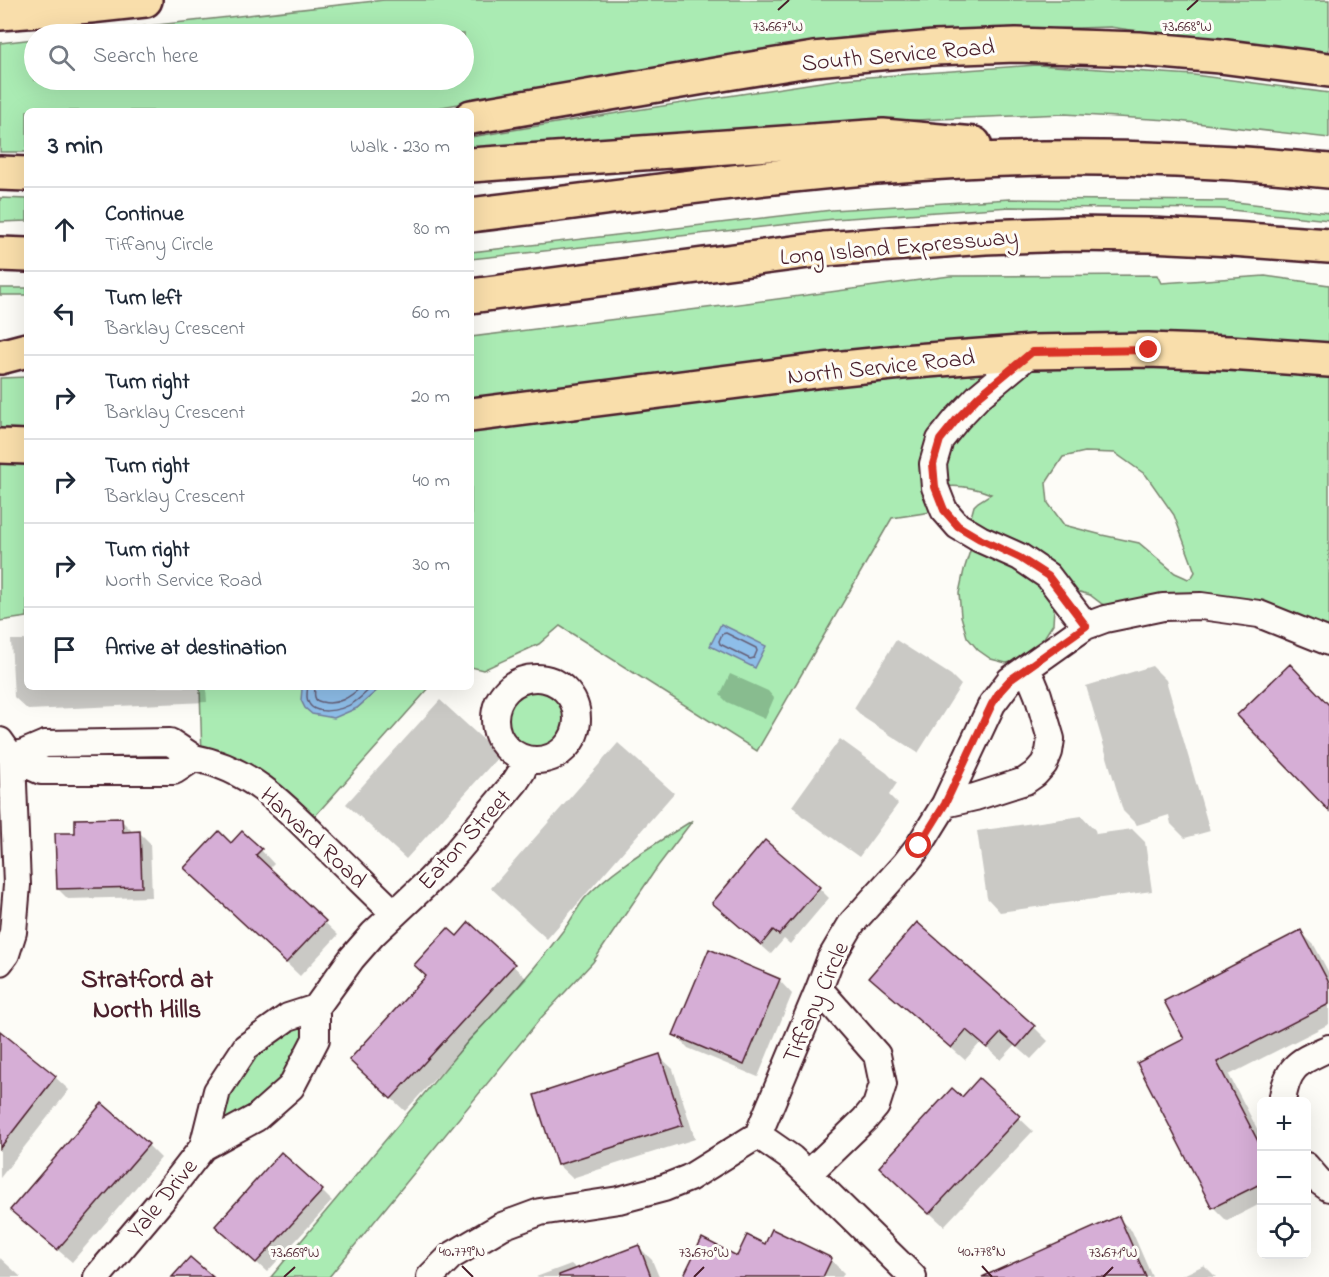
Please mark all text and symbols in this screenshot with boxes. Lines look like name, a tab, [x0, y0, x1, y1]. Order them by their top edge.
text: 73.667°W	[753, 16, 803, 38]
text: 73.668°W	[1162, 16, 1212, 38]
search box	[24, 24, 474, 90]
street label: South Service Road	[800, 31, 997, 82]
icon: search	[45, 41, 78, 74]
text: Search here	[93, 41, 198, 73]
text: 3 min	[48, 128, 103, 166]
text: Walk · 230 m	[350, 133, 450, 162]
text: Continue	[105, 199, 184, 231]
icon: ahead	[48, 213, 81, 246]
text: 80 m	[413, 215, 450, 244]
street label: Long Island Expressway	[779, 221, 1020, 277]
text: Tiffany Circle	[105, 231, 213, 260]
text: Turn left	[105, 283, 182, 315]
icon: left	[48, 297, 81, 330]
text: 60 m	[412, 299, 450, 328]
text: Barklay Crescent	[105, 315, 245, 344]
route end	[1135, 336, 1161, 362]
street label: North Service Road	[786, 341, 977, 396]
text: Turn right	[105, 367, 190, 399]
icon: right	[48, 381, 81, 414]
text: 20 m	[411, 383, 450, 412]
text: Barklay Crescent	[105, 399, 245, 428]
text: Turn right	[105, 451, 190, 483]
icon: right	[48, 465, 81, 498]
text: 40 m	[413, 467, 450, 496]
text: Barklay Crescent	[105, 483, 245, 512]
text: Turn right	[105, 535, 190, 567]
icon: right	[48, 549, 81, 582]
text: 30 m	[413, 551, 450, 580]
text: North Service Road	[105, 567, 262, 596]
icon: arrive	[48, 633, 81, 666]
text: Arrive at destination	[105, 633, 287, 665]
street label: Harvard Road	[251, 780, 374, 898]
street label: Eaton Street	[411, 782, 521, 899]
route start	[905, 832, 931, 858]
street label: Tiffany Circle	[775, 936, 861, 1070]
district label: Stratford at North Hills	[81, 962, 213, 1030]
map controls	[1257, 1097, 1311, 1259]
button: +	[1257, 1097, 1311, 1151]
button: −	[1257, 1151, 1311, 1205]
street label: Yale Drive	[120, 1152, 208, 1247]
button: locate	[1257, 1205, 1311, 1259]
text: 40.779°N	[439, 1241, 485, 1263]
text: 40.778°N	[958, 1241, 1006, 1263]
text: 73.669°W	[271, 1242, 319, 1264]
text: 73.670°W	[679, 1242, 729, 1264]
text: 73.671°W	[1089, 1242, 1137, 1264]

